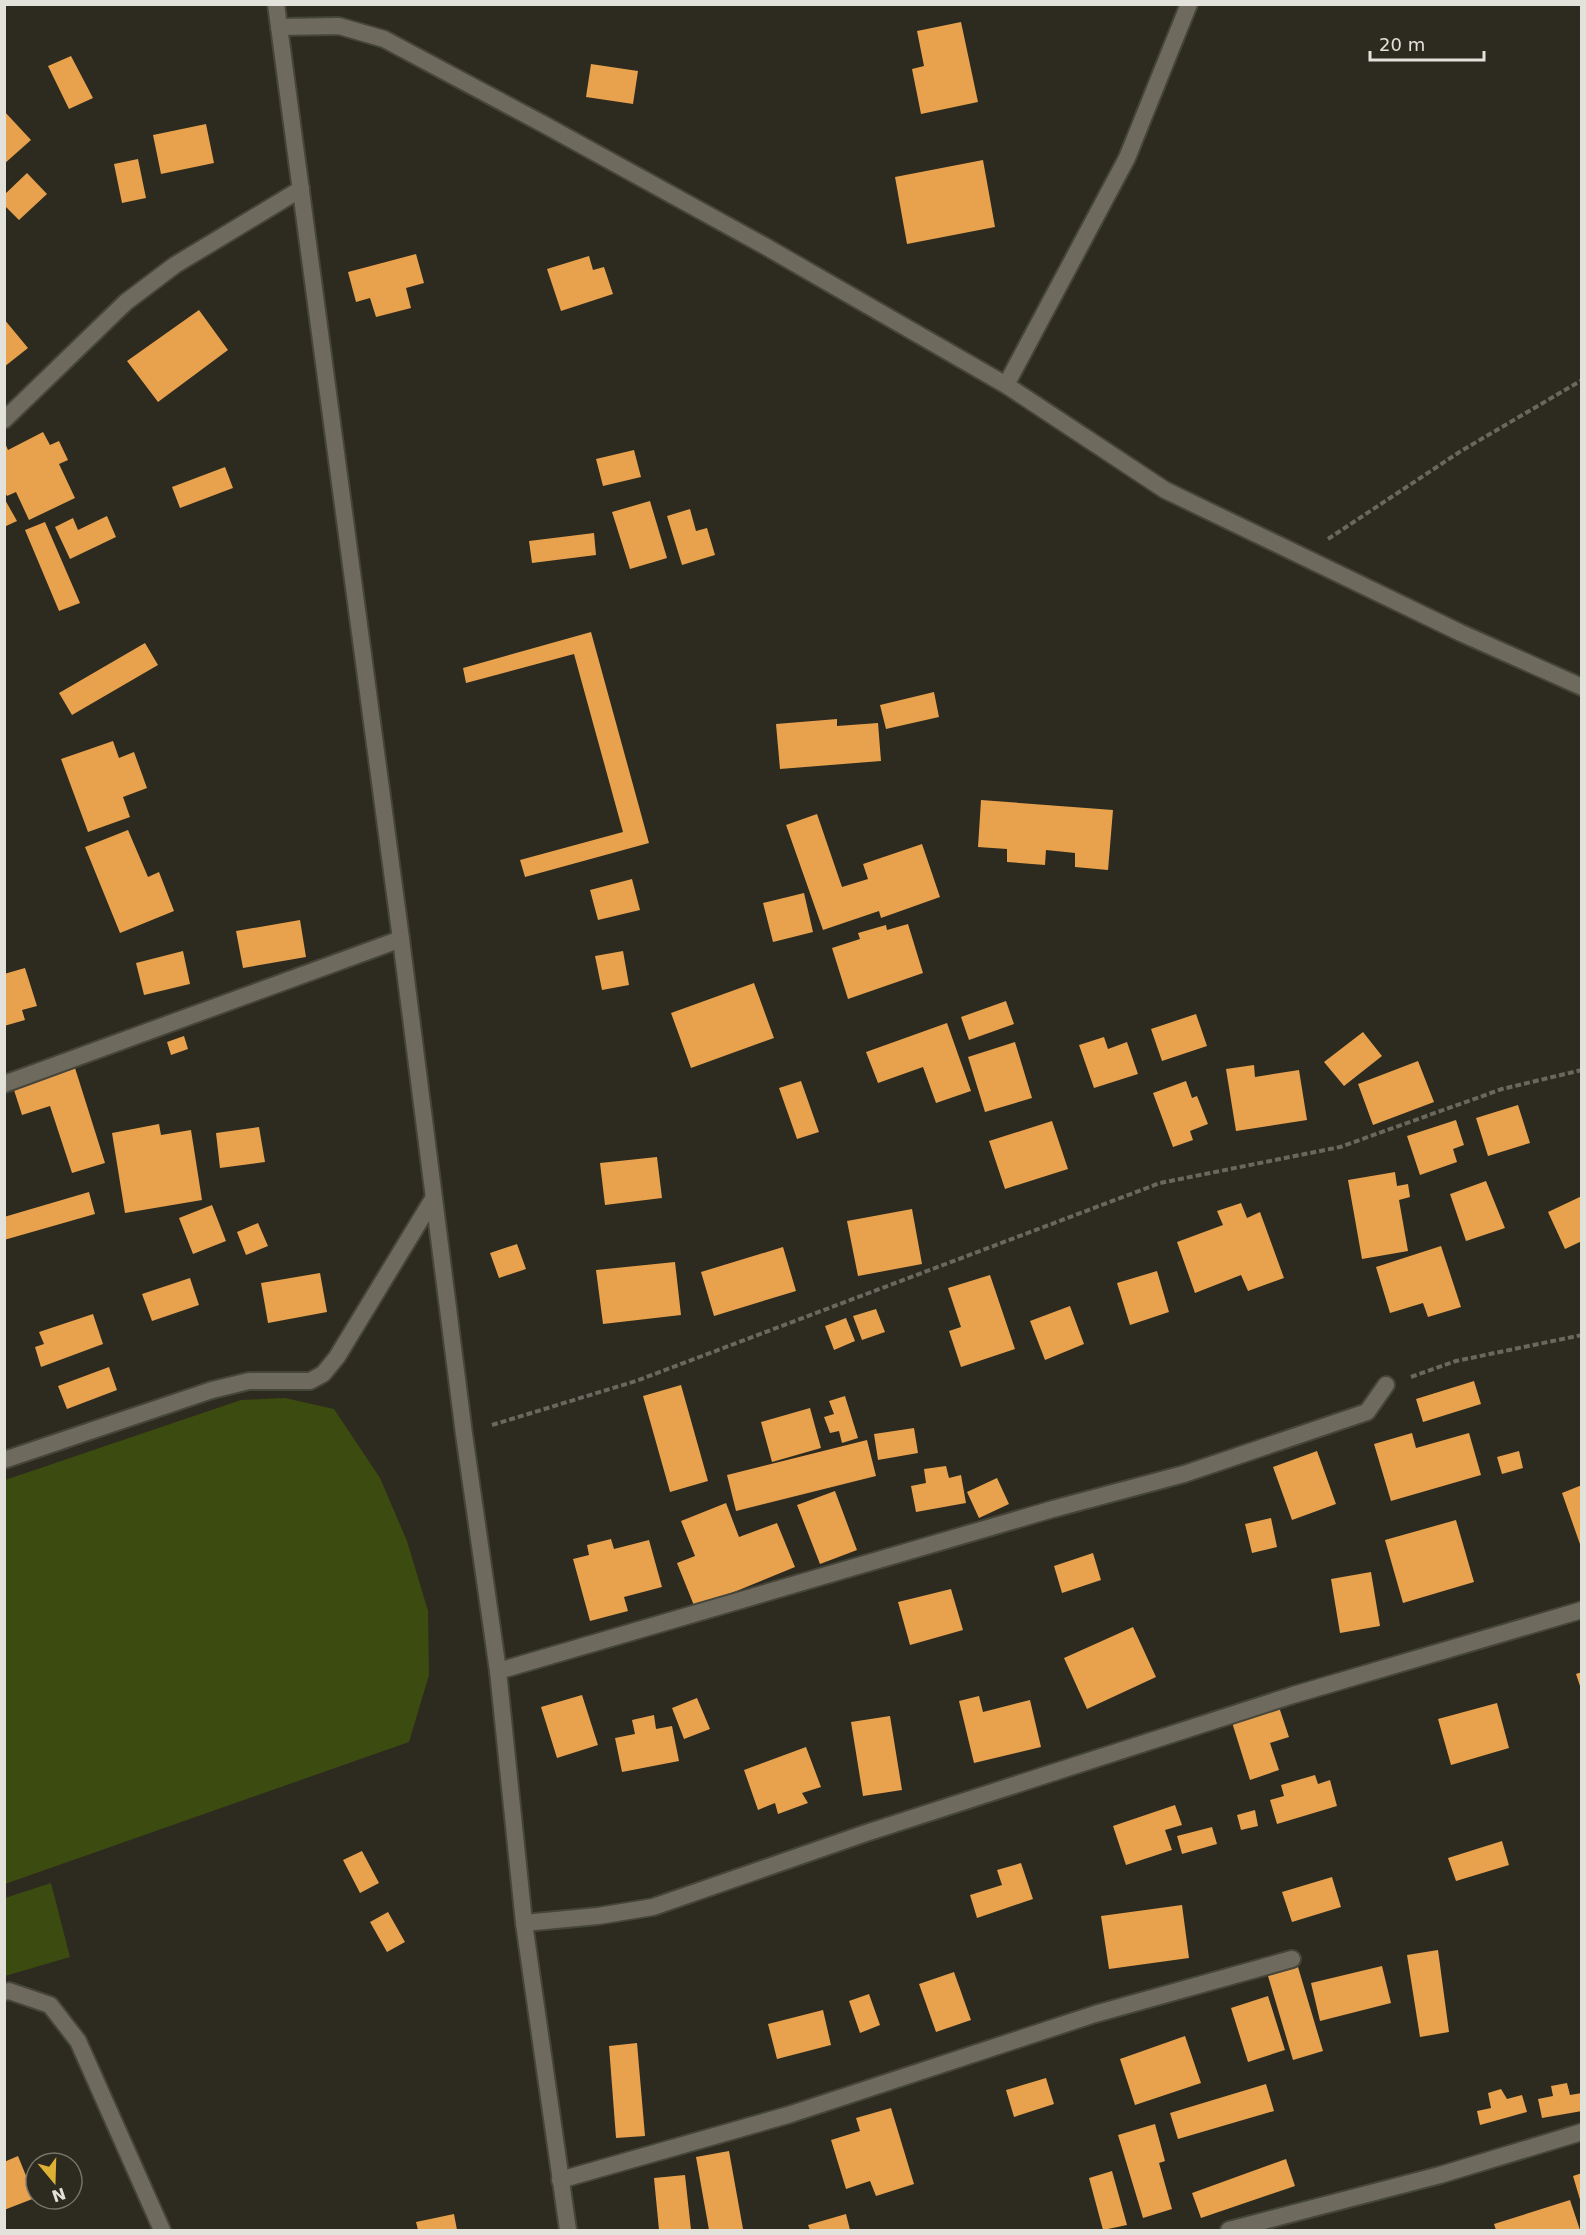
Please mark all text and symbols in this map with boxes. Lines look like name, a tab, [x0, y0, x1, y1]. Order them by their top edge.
scale bar	[1370, 24, 1484, 62]
text: 20 m	[1379, 34, 1425, 55]
north arrow	[24, 2151, 84, 2211]
text: N	[49, 2184, 68, 2206]

